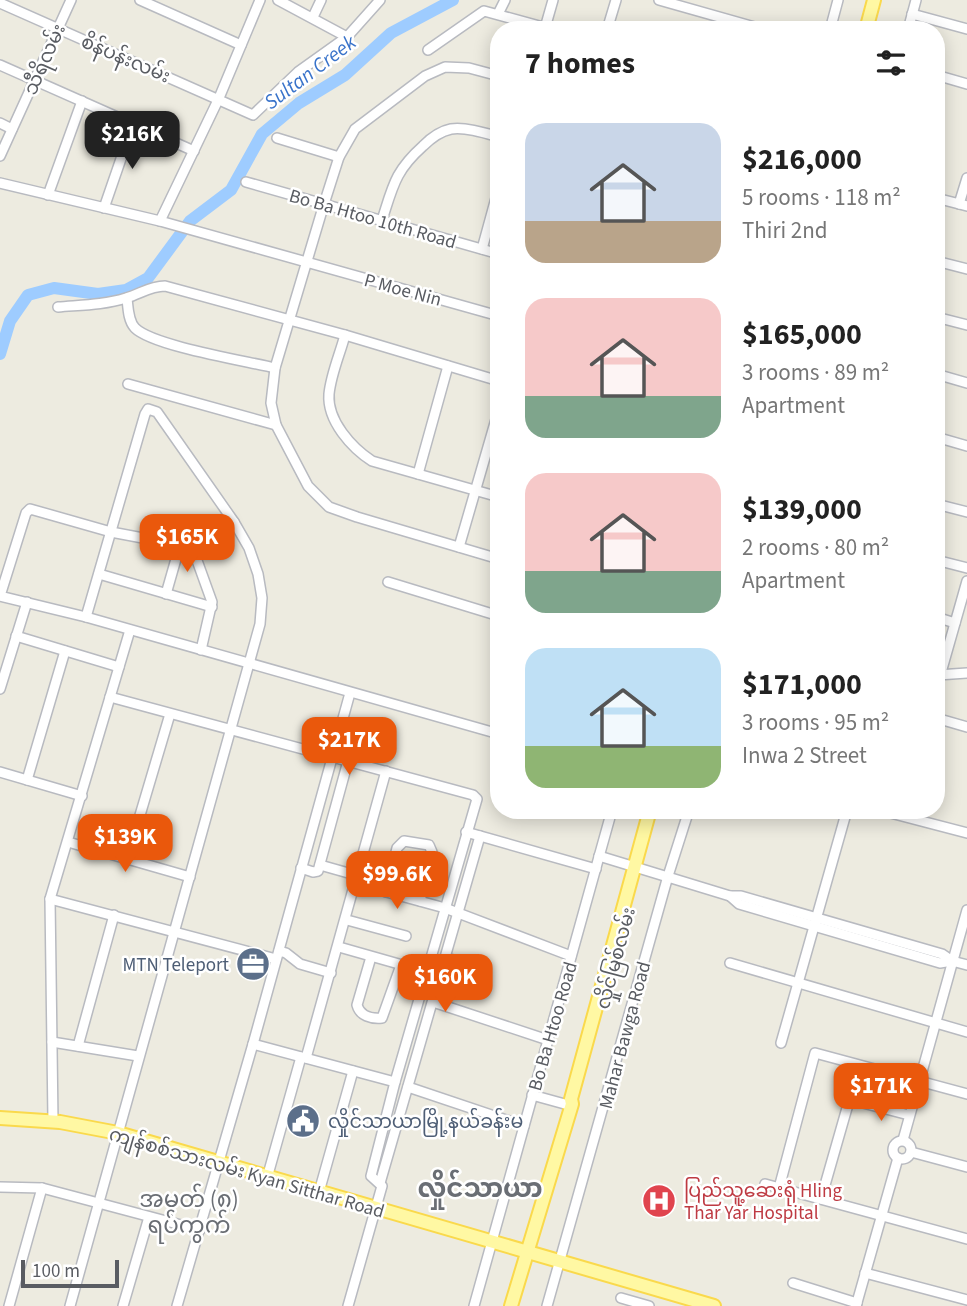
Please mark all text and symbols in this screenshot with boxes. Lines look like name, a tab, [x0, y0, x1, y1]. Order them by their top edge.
street label: သီရိလမ်း	[16, 19, 74, 100]
street label: စိန်ပန်းလမ်း	[76, 27, 175, 91]
water label: Sultan Creek	[258, 27, 363, 117]
text: 7 homes	[525, 42, 635, 85]
icon: filters	[872, 44, 910, 82]
pin: $216K	[83, 111, 181, 171]
text: $216K	[101, 117, 163, 150]
text: $216,000	[742, 138, 862, 181]
icon: home	[581, 151, 665, 235]
text: 5 rooms · 118 m²	[742, 181, 901, 214]
street label: Bo Ba Htoo 10th Road	[286, 183, 459, 256]
text: Thiri 2nd	[742, 214, 828, 247]
street label: P Moe Nin	[361, 267, 444, 314]
text: $165,000	[742, 313, 862, 356]
icon: home	[581, 326, 665, 410]
text: 3 rooms · 89 m²	[742, 356, 889, 389]
text: Apartment	[742, 389, 845, 422]
text: $139,000	[742, 488, 862, 531]
icon: home	[581, 501, 665, 585]
pin: $165K	[138, 514, 236, 574]
text: $165K	[156, 520, 218, 553]
text: 2 rooms · 80 m²	[742, 531, 889, 564]
text: Apartment	[742, 564, 845, 597]
text: $171,000	[742, 663, 862, 706]
icon: home	[581, 676, 665, 760]
text: 3 rooms · 95 m²	[742, 706, 889, 739]
pin: $217K	[300, 718, 398, 777]
text: $217K	[318, 723, 380, 756]
text: Inwa 2 Street	[742, 739, 867, 772]
pin: $139K	[76, 814, 174, 874]
text: $139K	[94, 820, 156, 853]
pin: $99.6K	[340, 852, 454, 911]
text: $99.6K	[362, 857, 432, 890]
street label: လှိုင်မြစ်လမ်း	[588, 904, 644, 1013]
office icon: MTN Teleport	[234, 945, 272, 983]
place label: MTN Teleport	[122, 952, 230, 979]
pin: $160K	[396, 954, 494, 1014]
street label: Bo Ba Htoo Road	[522, 959, 585, 1094]
street label: Mahar Bawga Road	[593, 959, 658, 1112]
text: $160K	[414, 960, 476, 993]
pin: $171K	[832, 1064, 930, 1123]
text: $171K	[850, 1069, 912, 1102]
public building icon: လှိုင်သာယာမြို့နယ်ခန်းမ	[284, 1102, 322, 1140]
place label: လှိုင်သာယာမြို့နယ်ခန်းမ	[328, 1107, 523, 1137]
street label: ကျန်စစ်သားလမ်း Kyan Sitthar Road	[106, 1119, 388, 1227]
district label: လှိုင်သာယာ	[417, 1169, 543, 1210]
place label: ပြည်သူ့ဆေးရုံ Hling Thar Yar Hospital	[684, 1176, 842, 1227]
hospital icon: ပြည်သူ့ဆေးရုံ Hling Thar Yar Hospital	[640, 1182, 678, 1220]
district label: အမှတ် (၈) ရပ်ကွက်	[139, 1183, 239, 1244]
scale bar	[21, 1257, 119, 1289]
text: 100 m	[32, 1258, 80, 1285]

